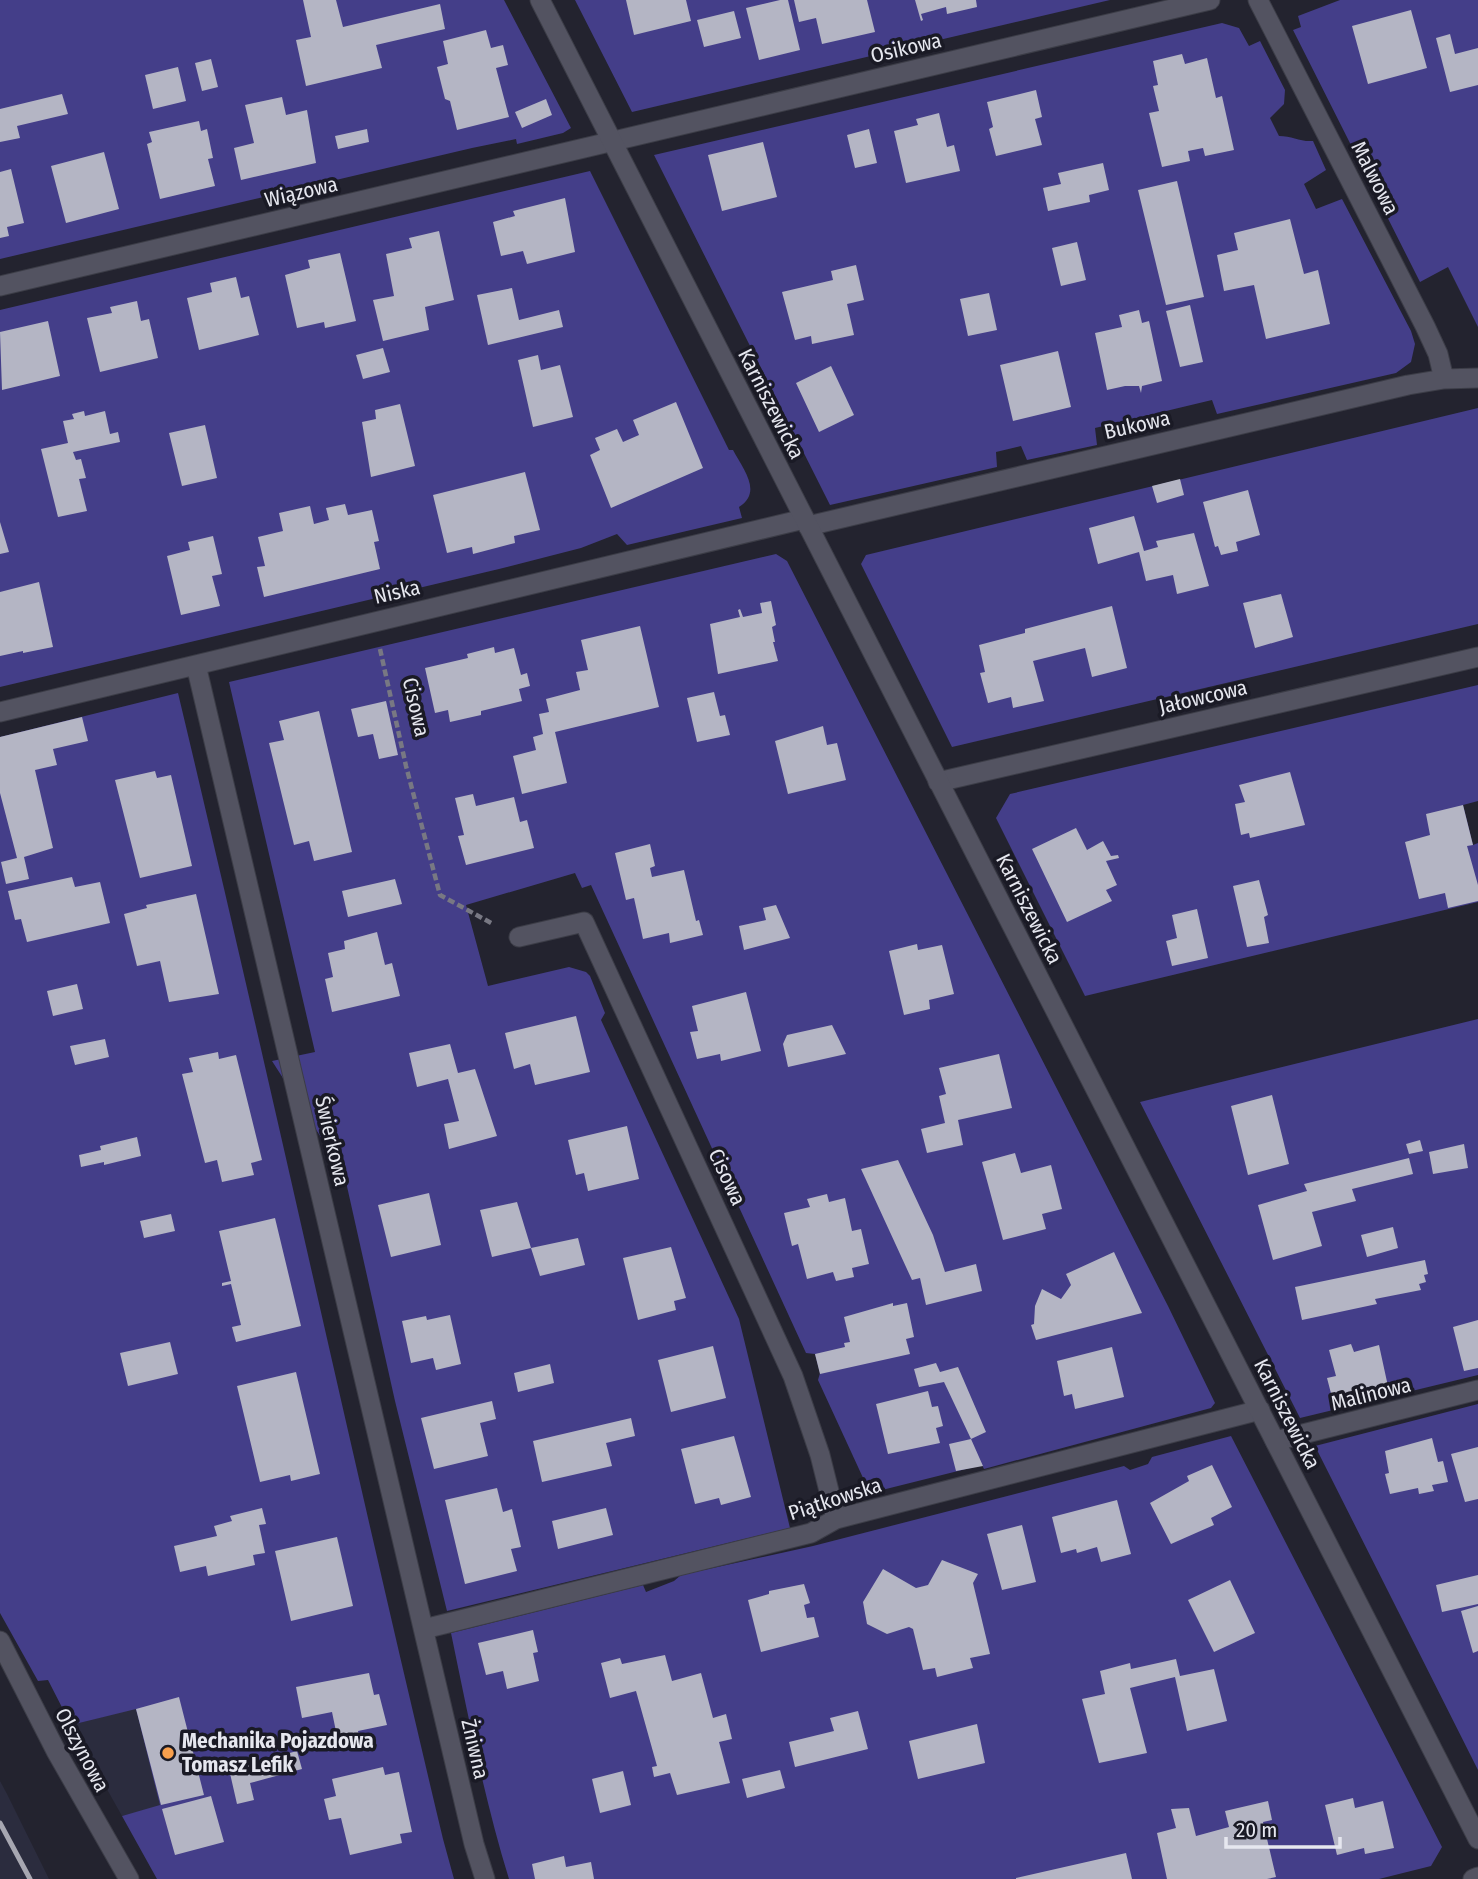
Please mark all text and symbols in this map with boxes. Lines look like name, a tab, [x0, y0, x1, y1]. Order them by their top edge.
street label: Osikowa	[868, 27, 944, 69]
street label: Malwowa	[1345, 137, 1405, 219]
street label: Wiązowa	[262, 171, 340, 213]
street label: Karniszewicka	[732, 345, 810, 463]
street label: Bukowa	[1101, 405, 1173, 445]
street label: Niska	[371, 574, 423, 610]
street label: Jałowcowa	[1156, 674, 1250, 720]
street label: Cisowa	[397, 675, 435, 739]
street label: Karniszewicka	[990, 850, 1068, 968]
street label: Świerkowa	[309, 1093, 355, 1189]
street label: Cisowa	[703, 1144, 751, 1210]
street label: Karniszewicka	[1248, 1355, 1326, 1473]
street label: Malinowa	[1328, 1371, 1414, 1417]
street label: Piątkowska	[785, 1472, 885, 1526]
street label: Olszynowa	[49, 1704, 115, 1796]
street label: Żniwna	[455, 1716, 495, 1782]
place label: Mechanika Pojazdowa Tomasz Lefik	[182, 1728, 374, 1778]
marker: Mechanika Pojazdowa Tomasz Lefik	[160, 1745, 176, 1761]
scale bar	[1226, 1806, 1340, 1850]
text: 20 m	[1236, 1817, 1277, 1843]

